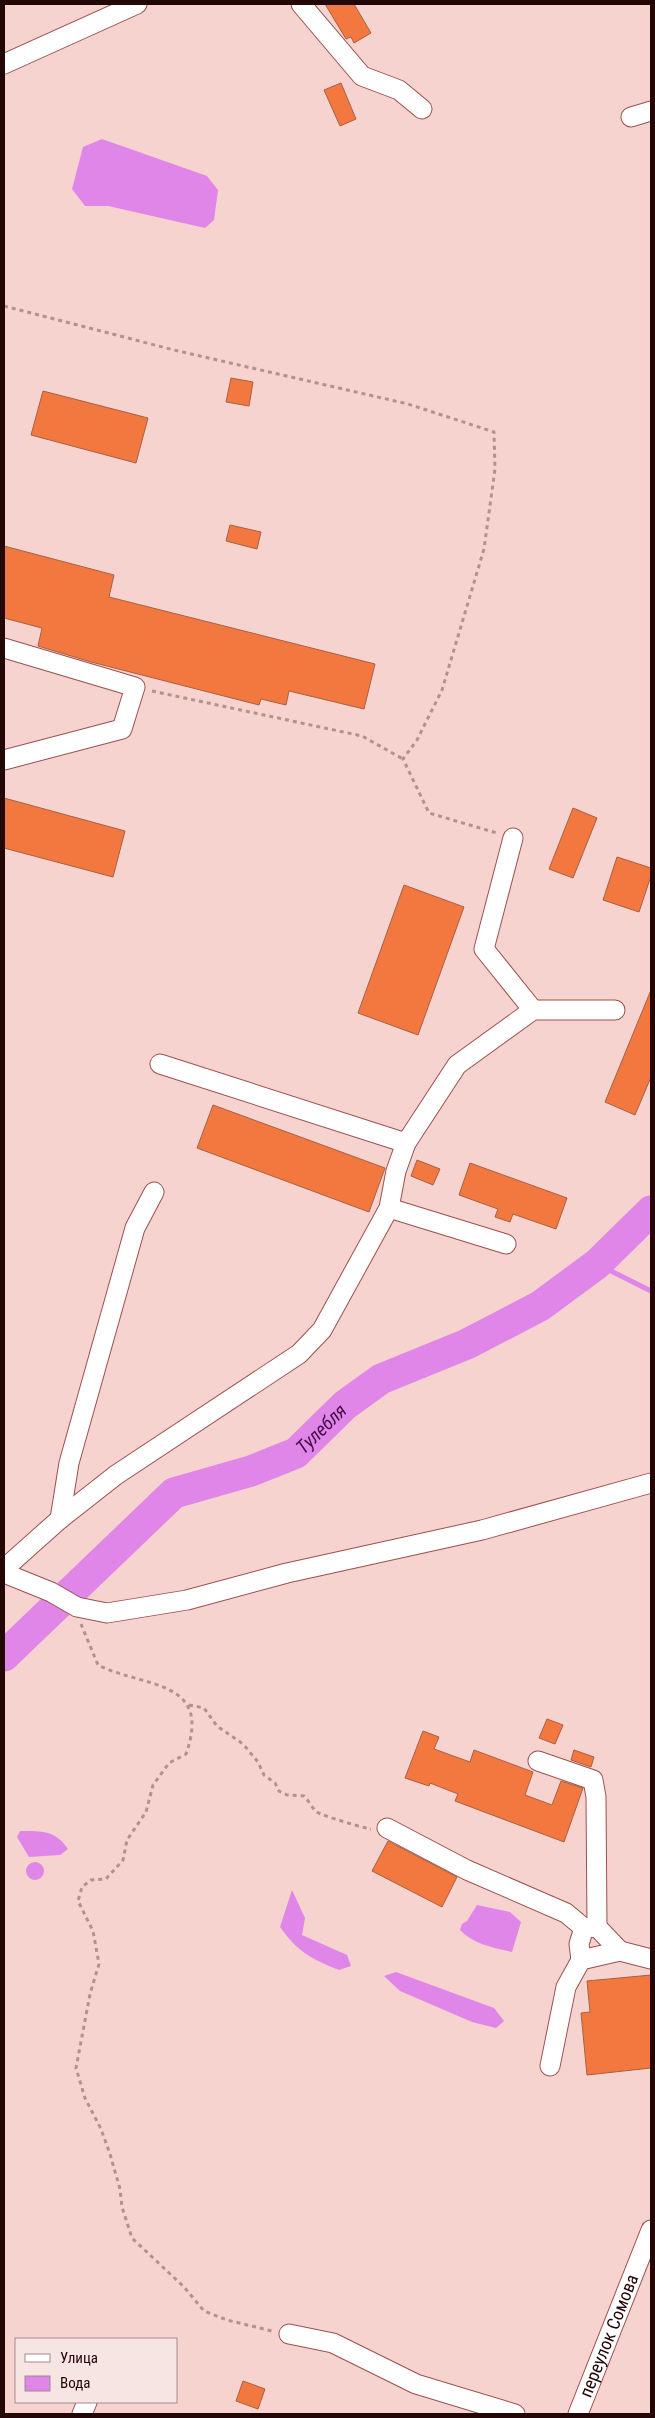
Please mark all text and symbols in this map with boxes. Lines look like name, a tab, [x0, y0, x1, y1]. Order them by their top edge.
water label: Тулебля	[291, 1399, 351, 1459]
street label: переулок Сомова	[575, 2271, 642, 2400]
legend	[15, 2338, 178, 2403]
text: Улица	[60, 2349, 98, 2367]
text: Вода	[60, 2374, 90, 2392]

